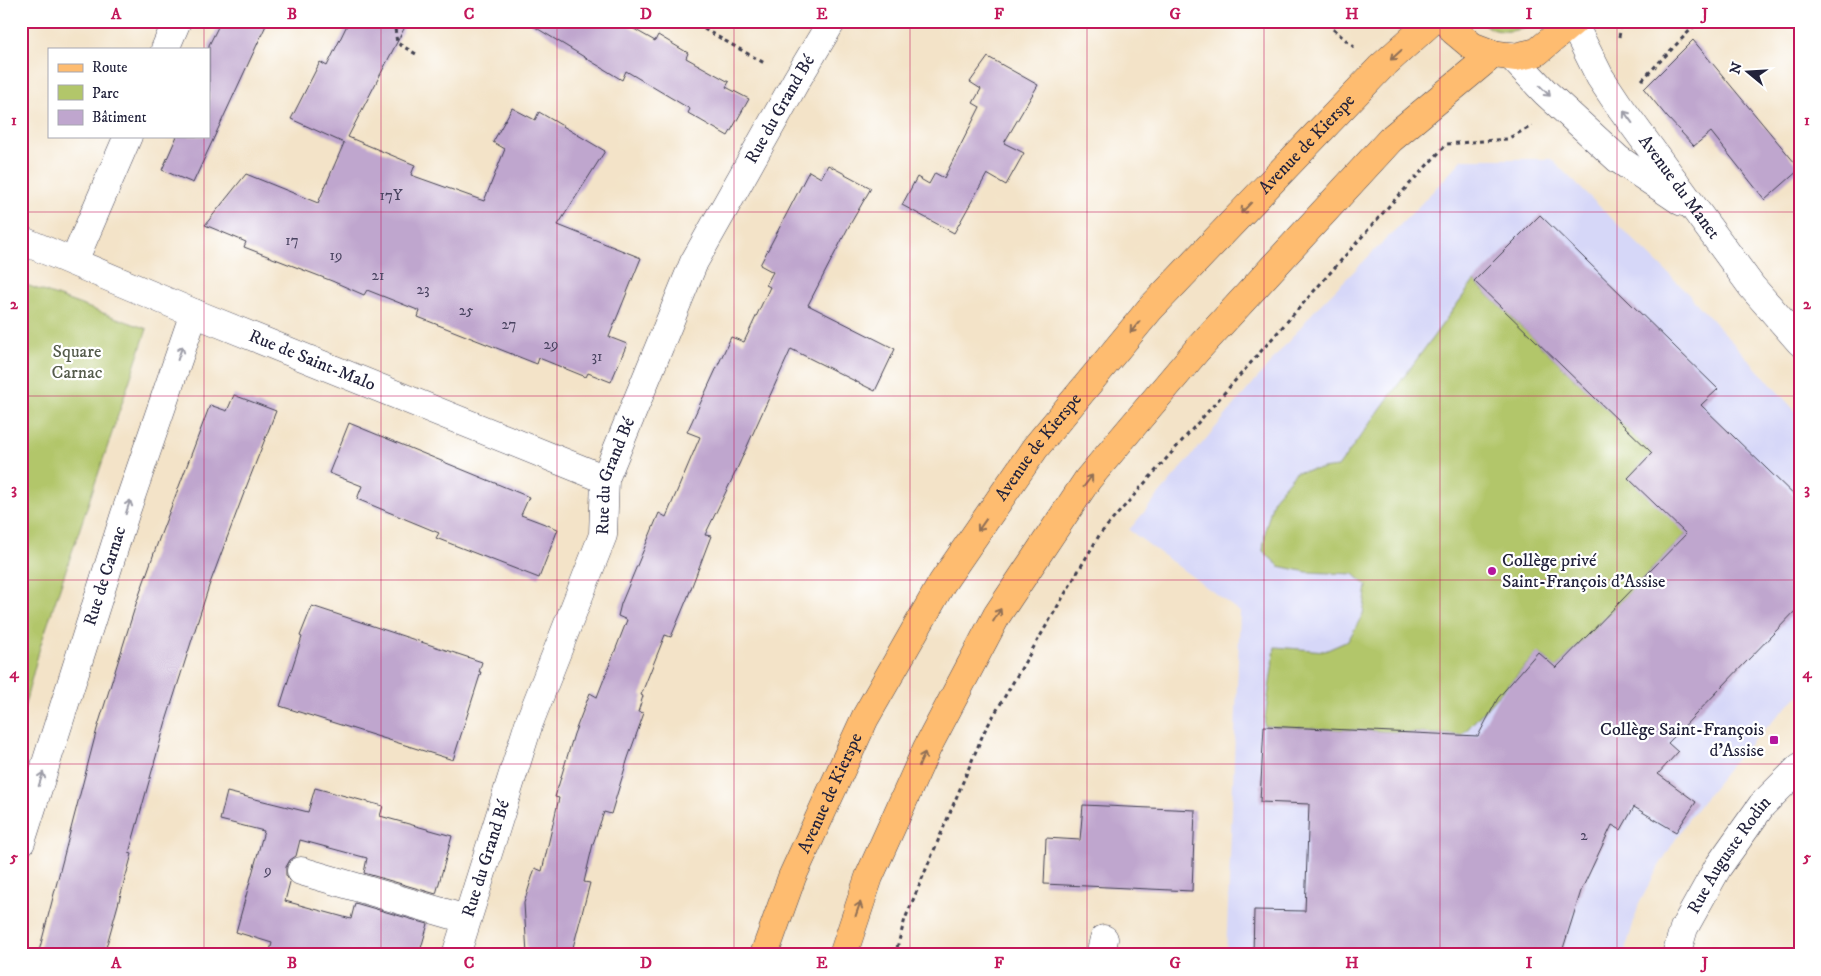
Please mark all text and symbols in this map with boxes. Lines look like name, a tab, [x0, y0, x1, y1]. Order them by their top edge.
text: A	[110, 4, 122, 24]
text: B	[287, 4, 297, 24]
text: C	[464, 4, 474, 24]
text: D	[640, 4, 652, 24]
text: E	[816, 4, 828, 24]
text: F	[994, 4, 1004, 24]
text: G	[1169, 4, 1181, 24]
text: H	[1345, 4, 1359, 24]
text: I	[1526, 4, 1533, 24]
text: J	[1700, 4, 1709, 24]
legend	[48, 48, 210, 138]
north arrow	[1724, 48, 1774, 98]
one-way arrow	[1390, 49, 1403, 60]
street label: Rue du Grand Bé	[741, 51, 820, 168]
text: Route	[92, 58, 127, 77]
text: N	[1726, 60, 1747, 77]
text: Parc	[92, 84, 120, 103]
one-way arrow	[1539, 85, 1551, 98]
street label: Avenue de Kierspe	[1254, 90, 1360, 199]
text: Bâtiment	[92, 108, 147, 127]
text: 1	[11, 110, 17, 130]
one-way arrow	[1623, 110, 1633, 124]
text: 1	[1804, 110, 1810, 130]
street label: Avenue du Manet	[1633, 131, 1725, 244]
house number: 17Y	[380, 186, 403, 205]
one-way arrow	[1240, 202, 1252, 215]
house number: 17	[285, 231, 299, 250]
house number: 19	[330, 246, 342, 265]
house number: 21	[372, 266, 384, 285]
house number: 23	[417, 280, 429, 299]
text: 2	[10, 294, 19, 314]
text: 2	[1803, 294, 1812, 314]
house number: 25	[459, 301, 474, 320]
house number: 27	[502, 315, 517, 334]
one-way arrow	[1130, 320, 1141, 333]
street label: Rue de Saint-Malo	[245, 325, 379, 396]
house number: 29	[544, 335, 558, 354]
park label: Square Carnac	[51, 341, 103, 384]
one-way arrow	[175, 346, 185, 362]
house number: 31	[591, 347, 603, 366]
street label: Avenue de Kierspe	[991, 389, 1087, 505]
street label: Rue du Grand Bé	[592, 414, 640, 535]
one-way arrow	[1083, 474, 1093, 488]
text: 3	[11, 479, 17, 499]
text: 3	[1804, 479, 1810, 499]
one-way arrow	[123, 500, 133, 516]
one-way arrow	[977, 517, 987, 531]
street label: Rue de Carnac	[79, 523, 132, 629]
place label: Collège privé Saint-François d'Assise	[1502, 550, 1666, 593]
marker: Collège privé Saint-François d'Assise	[1486, 565, 1498, 577]
one-way arrow	[993, 609, 1003, 623]
text: 4	[8, 663, 19, 683]
text: 4	[1801, 663, 1812, 683]
place label: Collège Saint-François d'Assise	[1600, 719, 1764, 762]
street label: Avenue de Kierspe	[793, 730, 868, 857]
marker: Collège Saint-François d'Assise	[1768, 734, 1780, 746]
one-way arrow	[918, 752, 928, 767]
one-way arrow	[36, 771, 46, 787]
street label: Rue Auguste Rodin	[1683, 791, 1776, 918]
street label: Rue du Grand Bé	[458, 797, 515, 920]
house number: 2	[1580, 826, 1588, 845]
text: 5	[9, 847, 18, 867]
text: 5	[1802, 847, 1811, 867]
house number: 9	[263, 861, 272, 880]
one-way arrow	[854, 901, 863, 917]
text: A	[110, 953, 122, 973]
text: B	[287, 953, 297, 973]
text: C	[464, 953, 474, 973]
text: D	[640, 953, 652, 973]
text: E	[816, 953, 828, 973]
text: F	[994, 953, 1004, 973]
text: G	[1169, 953, 1181, 973]
text: H	[1345, 953, 1359, 973]
text: I	[1526, 953, 1533, 973]
text: J	[1700, 953, 1709, 973]

